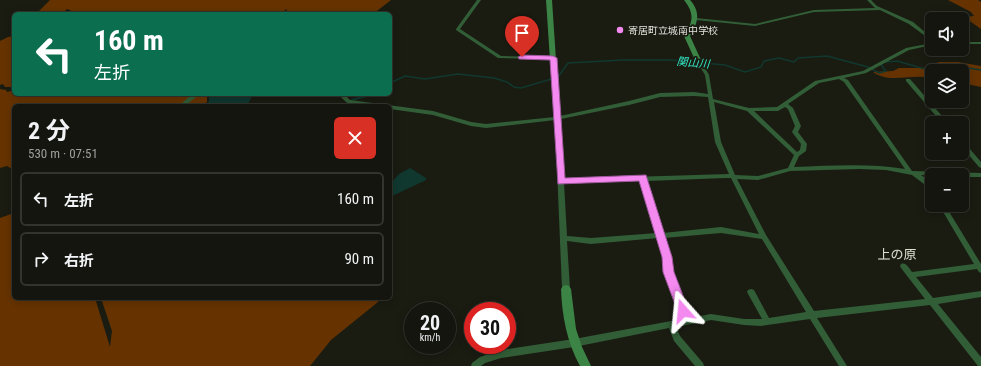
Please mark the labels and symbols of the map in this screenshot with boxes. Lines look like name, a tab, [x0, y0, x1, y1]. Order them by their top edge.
pin	[505, 16, 539, 57]
marker: 寄居町立城南中学校	[615, 25, 625, 35]
place label: 寄居町立城南中学校	[628, 25, 718, 36]
water label: 関山川	[676, 55, 711, 71]
district label: 上の原	[877, 247, 917, 262]
position arrow	[662, 290, 704, 332]
speed limit sign: 30	[464, 302, 516, 354]

